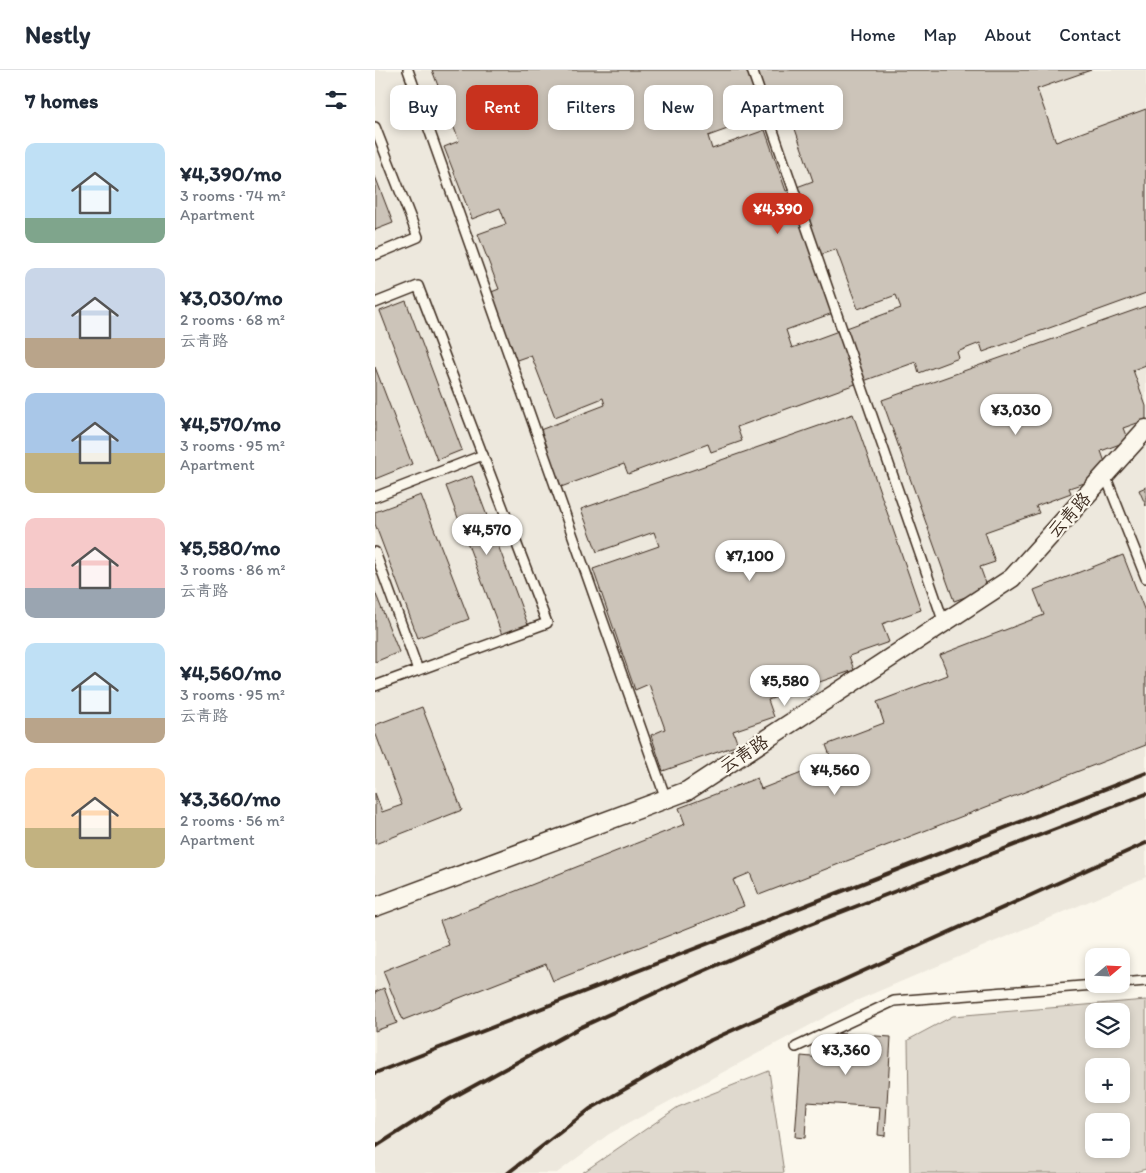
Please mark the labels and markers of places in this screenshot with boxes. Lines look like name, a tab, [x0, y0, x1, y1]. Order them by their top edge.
pin: ¥4,390	[737, 192, 819, 235]
pin: ¥3,030	[975, 394, 1057, 436]
pin: ¥4,570	[446, 514, 528, 556]
pin: ¥7,100	[709, 540, 791, 582]
pin: ¥5,580	[744, 664, 826, 707]
pin: ¥4,560	[794, 754, 876, 796]
pin: ¥3,360	[805, 1034, 887, 1076]

